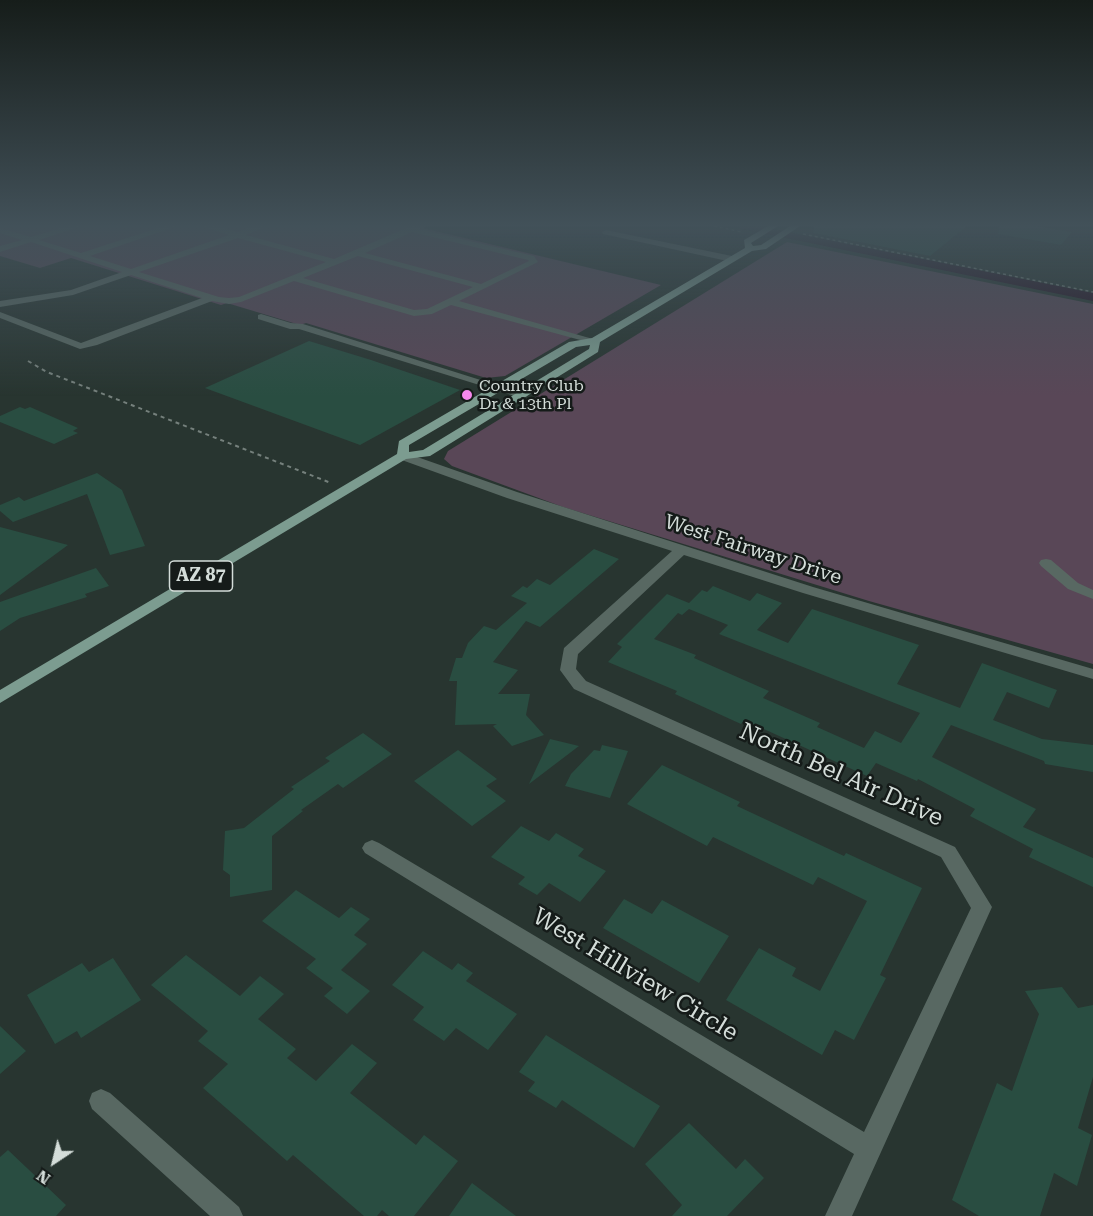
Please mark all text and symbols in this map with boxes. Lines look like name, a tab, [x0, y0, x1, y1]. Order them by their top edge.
place label: Country Club Dr & 13th Pl	[479, 376, 584, 414]
marker: Country Club Dr & 13th Pl	[460, 388, 474, 402]
street label: West Fairway Drive	[661, 510, 845, 590]
road number: AZ 87	[170, 561, 232, 591]
street label: North Bel Air Drive	[735, 717, 947, 833]
street label: West Hillview Circle	[527, 902, 743, 1048]
north arrow	[24, 1132, 84, 1192]
text: N	[33, 1166, 54, 1188]

